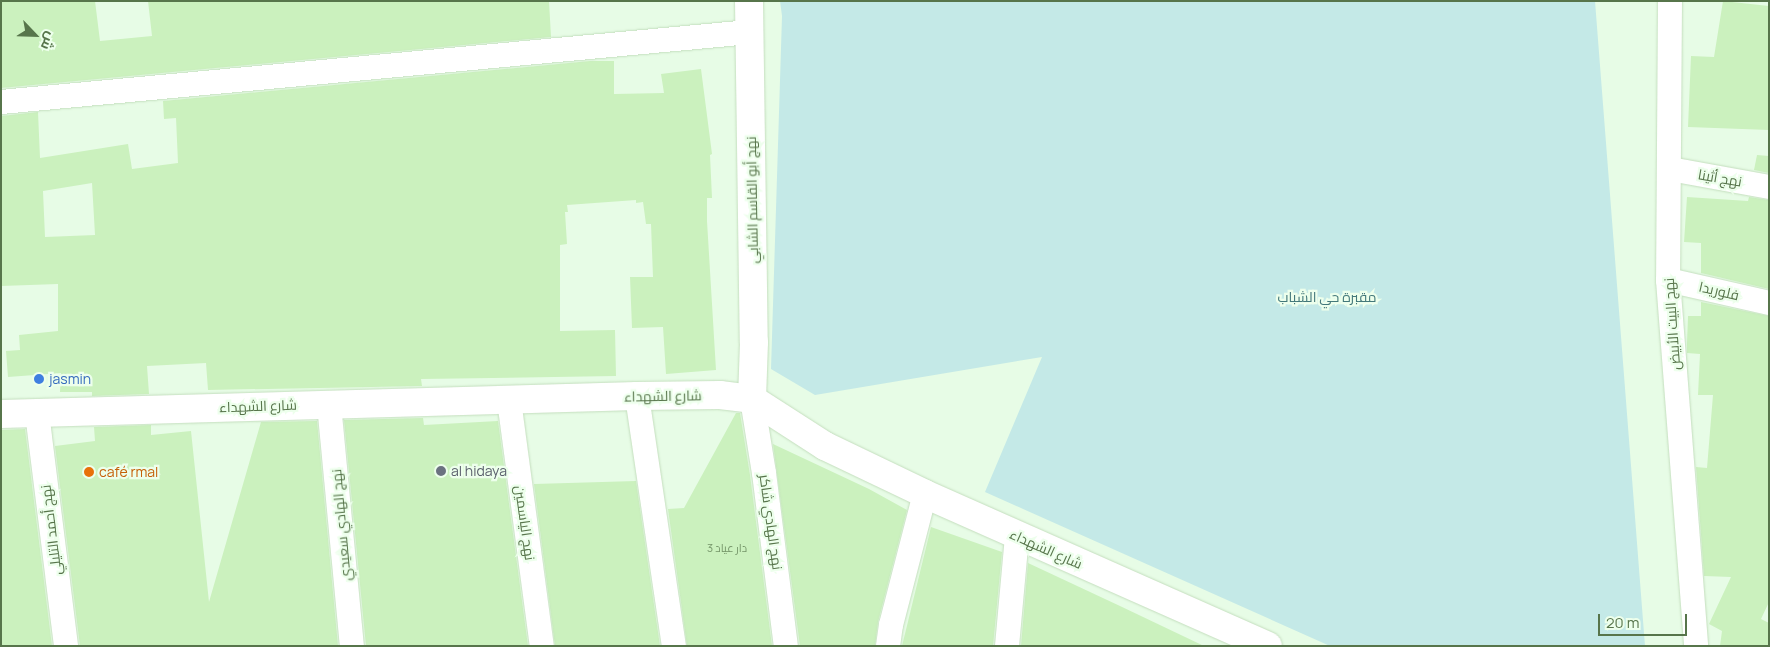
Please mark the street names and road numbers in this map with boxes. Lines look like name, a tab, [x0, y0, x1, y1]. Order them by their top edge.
street label: نهج أبو القاسم الشابي	[742, 136, 762, 264]
street label: نهج أثينا	[1697, 166, 1743, 190]
street label: نهج البيت الأبيض	[1660, 277, 1684, 371]
street label: فلوريدا	[1697, 278, 1741, 304]
street label: شارع الشهداء	[624, 387, 702, 405]
street label: شارع الشهداء	[219, 396, 297, 416]
street label: نهج الهادي سعيدي	[328, 468, 354, 582]
street label: نهج الهادي شاكر	[756, 473, 786, 571]
street label: نهج أحمد التليلي	[37, 484, 65, 576]
street label: نهج الياسمين	[511, 485, 539, 561]
street label: شارع الشهداء	[1007, 526, 1085, 572]

